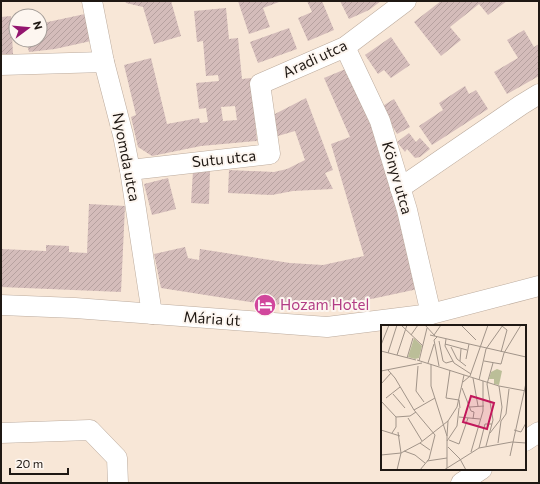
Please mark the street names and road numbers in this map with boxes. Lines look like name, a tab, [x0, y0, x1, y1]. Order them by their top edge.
street label: Aradi utca	[279, 35, 350, 81]
street label: Nyomda utca	[110, 111, 144, 203]
street label: Könyv utca	[379, 139, 417, 216]
street label: Sutu utca	[191, 146, 257, 170]
street label: Mária út	[183, 307, 241, 329]

